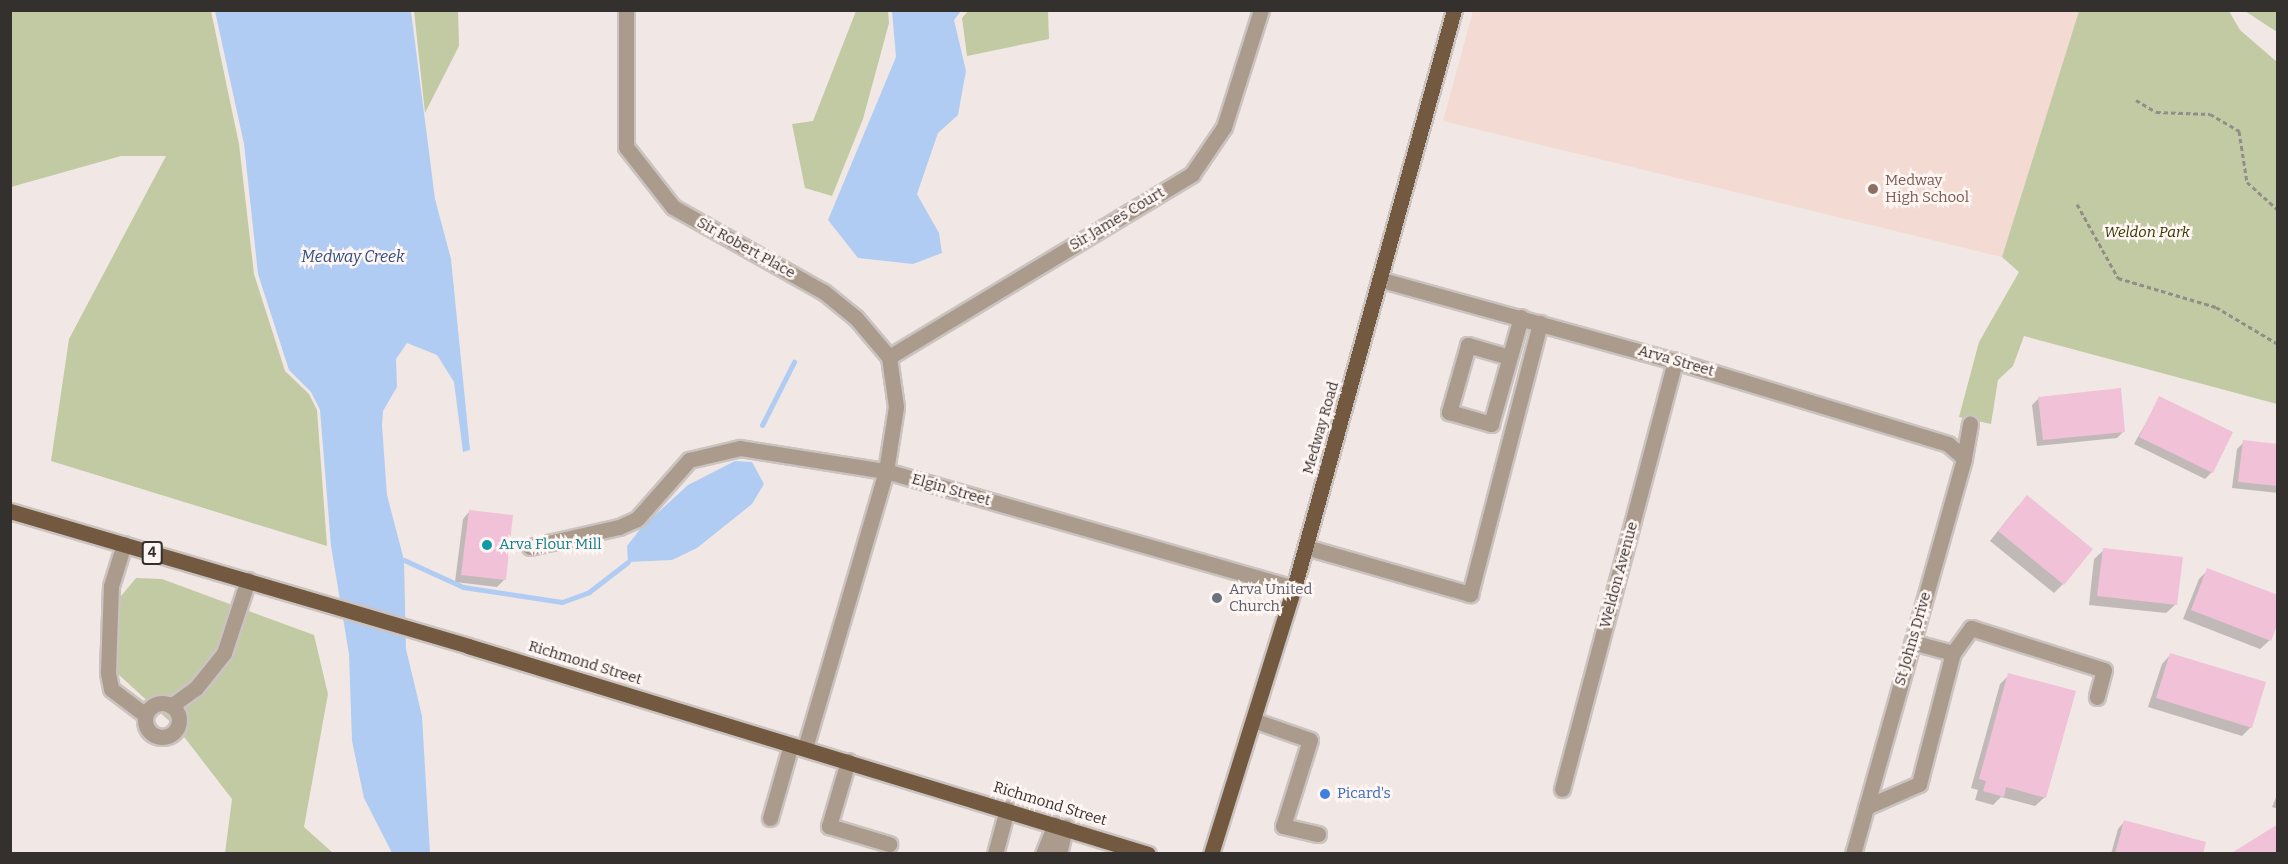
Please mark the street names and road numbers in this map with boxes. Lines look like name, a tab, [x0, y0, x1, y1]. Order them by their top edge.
street label: Sir James Court	[1066, 184, 1168, 254]
street label: Sir Robert Place	[694, 214, 798, 282]
street label: Arva Street	[1636, 342, 1716, 380]
street label: Medway Road	[1299, 380, 1343, 476]
street label: Elgin Street	[910, 470, 992, 510]
street label: Weldon Avenue	[1596, 520, 1642, 630]
road number: 4	[142, 542, 162, 564]
street label: St Johns Drive	[1891, 590, 1935, 688]
street label: Richmond Street	[526, 637, 644, 689]
street label: Richmond Street	[991, 778, 1109, 830]

